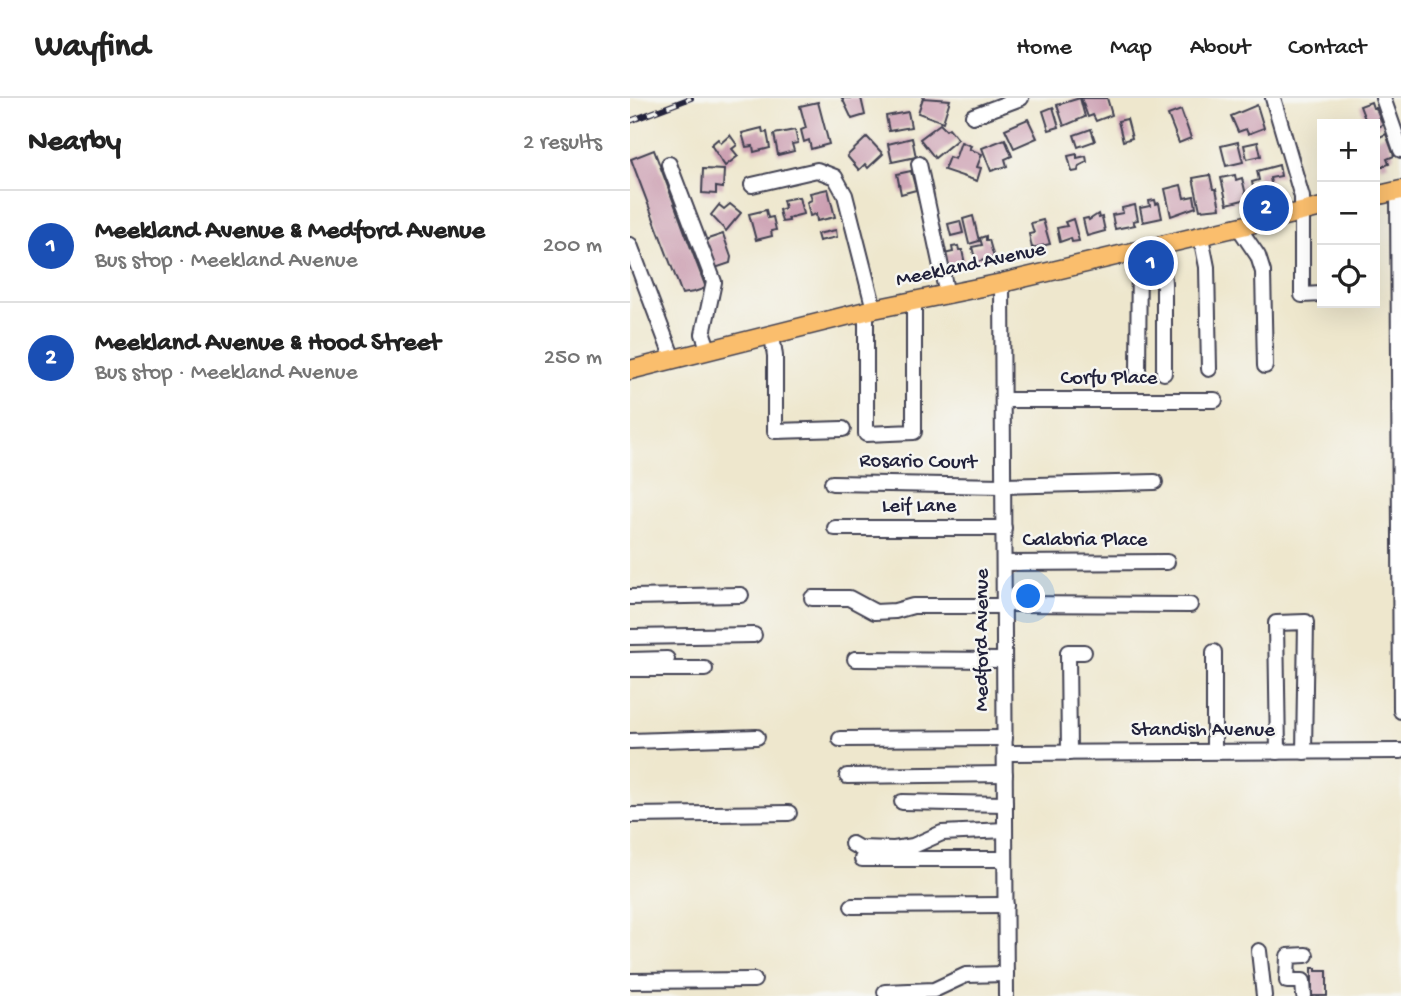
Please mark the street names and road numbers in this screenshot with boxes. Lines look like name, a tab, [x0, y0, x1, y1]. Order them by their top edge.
street label: Meekland Avenue	[894, 238, 1049, 294]
street label: Corfu Place	[1061, 367, 1159, 392]
street label: Rosario Court	[859, 449, 979, 477]
street label: Leif Lane	[882, 495, 957, 520]
street label: Calabria Place	[1023, 529, 1149, 554]
street label: Medford Avenue	[971, 567, 996, 711]
street label: Standish Avenue	[1131, 719, 1276, 744]

